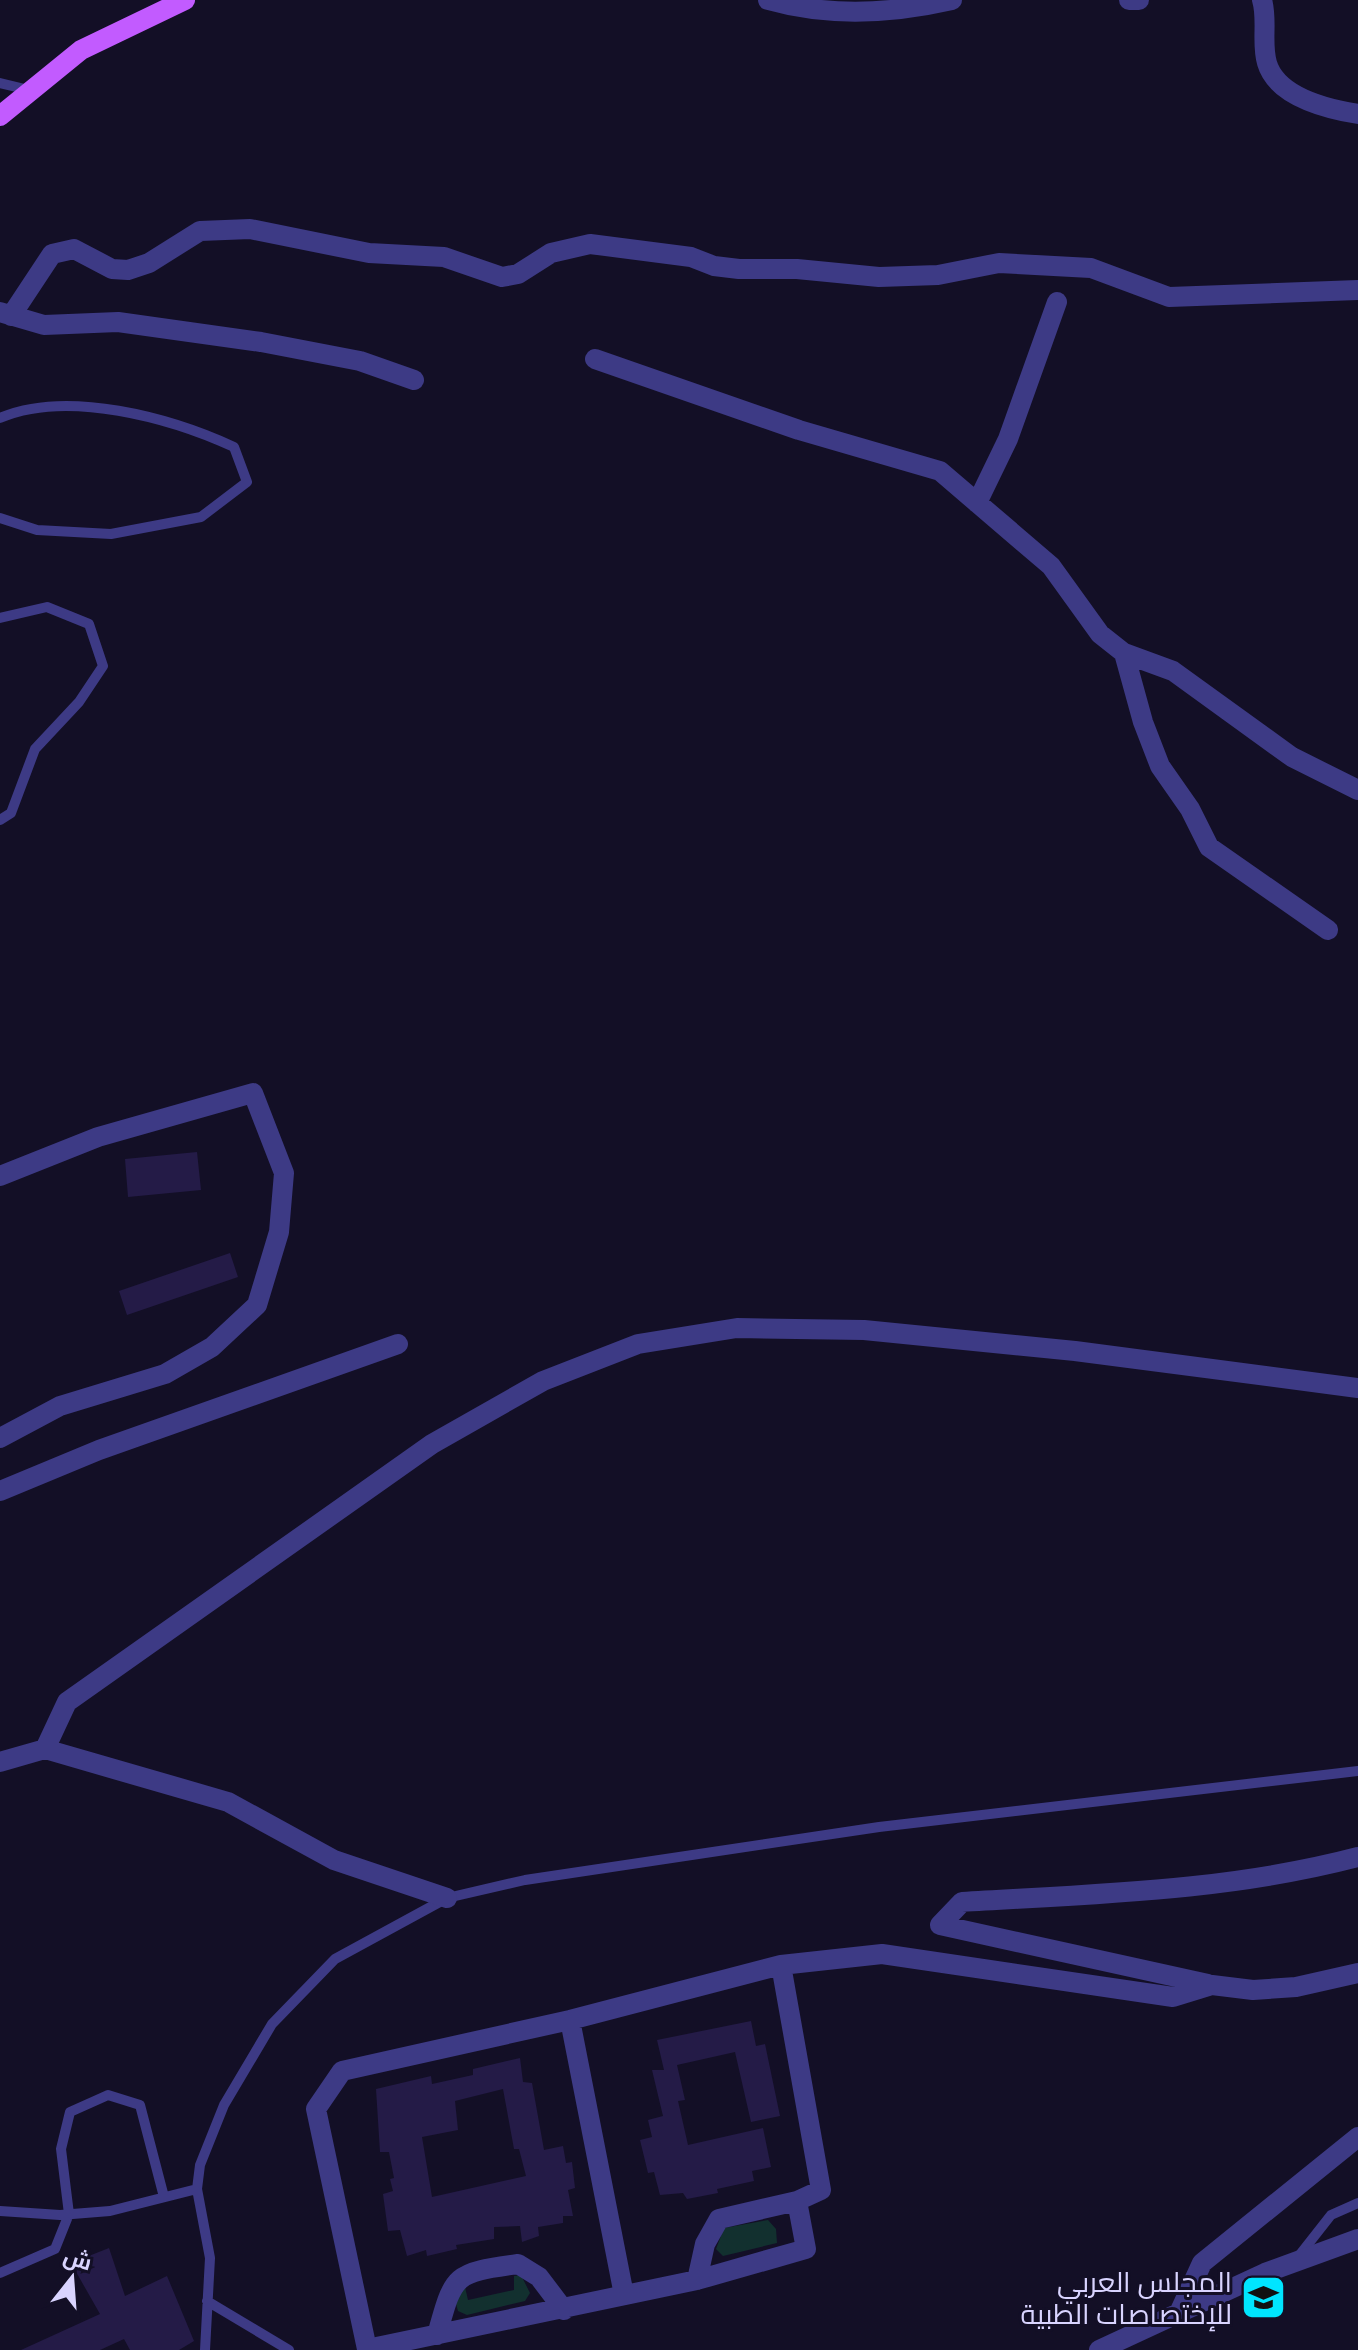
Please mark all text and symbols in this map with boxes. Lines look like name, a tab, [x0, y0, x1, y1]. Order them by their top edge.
north arrow	[32, 2238, 112, 2318]
text: ش	[60, 2242, 95, 2276]
place label: المجلس العربي للإختصاصات الطبية	[1021, 2265, 1232, 2332]
school or university icon: المجلس العربي للإختصاصات الطبية	[1239, 2274, 1287, 2322]

